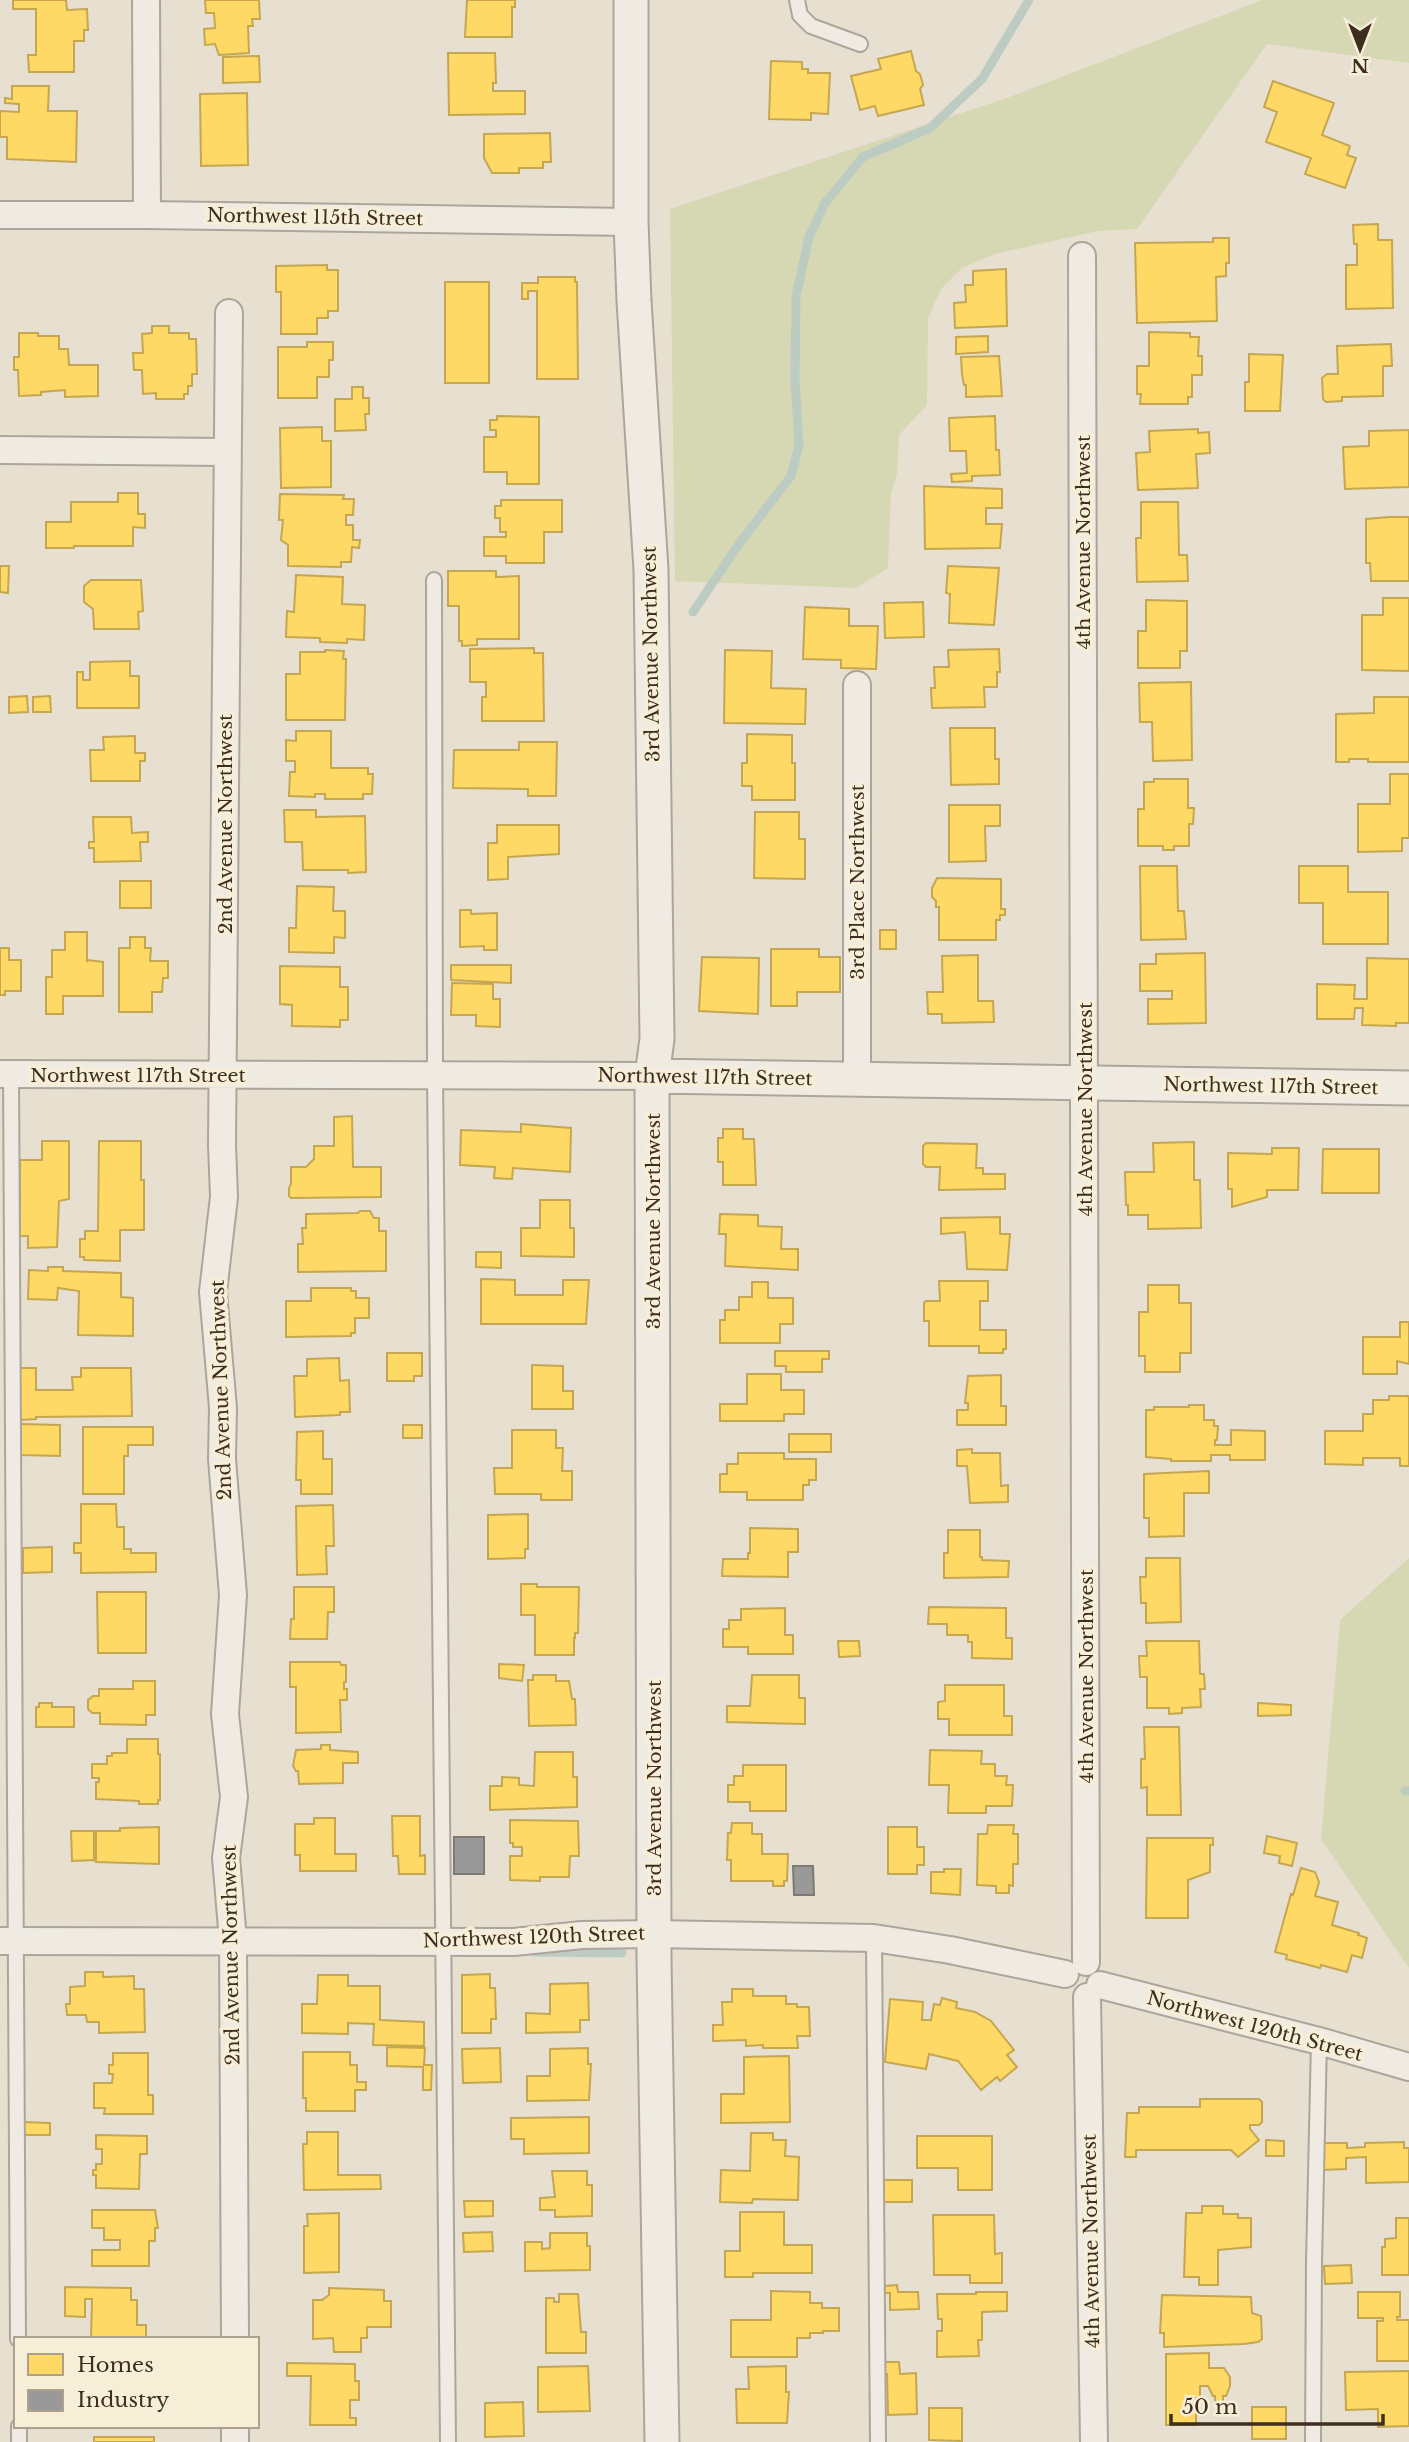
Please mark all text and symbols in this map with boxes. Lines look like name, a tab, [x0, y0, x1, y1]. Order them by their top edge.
north arrow	[1325, 14, 1395, 84]
text: N	[1351, 54, 1369, 77]
street label: Northwest 115th Street	[207, 204, 424, 230]
street label: 4th Avenue Northwest	[1072, 434, 1095, 649]
street label: 3rd Avenue Northwest	[638, 545, 664, 762]
street label: 2nd Avenue Northwest	[214, 713, 237, 934]
street label: 3rd Place Northwest	[846, 783, 869, 980]
street label: 4th Avenue Northwest	[1074, 1001, 1097, 1216]
street label: Northwest 117th Street	[30, 1064, 246, 1087]
street label: Northwest 117th Street	[597, 1064, 814, 1090]
street label: Northwest 117th Street	[1163, 1073, 1380, 1099]
street label: 3rd Avenue Northwest	[642, 1112, 665, 1329]
street label: 2nd Avenue Northwest	[206, 1279, 236, 1501]
street label: 4th Avenue Northwest	[1075, 1568, 1098, 1783]
street label: 3rd Avenue Northwest	[643, 1679, 666, 1896]
street label: 2nd Avenue Northwest	[218, 1844, 244, 2065]
street label: Northwest 120th Street	[422, 1922, 646, 1952]
street label: Northwest 120th Street	[1145, 1986, 1366, 2066]
street label: 4th Avenue Northwest	[1078, 2133, 1104, 2348]
legend	[14, 2337, 259, 2428]
text: Homes	[77, 2352, 154, 2378]
scale bar	[1171, 2382, 1383, 2426]
text: Industry	[77, 2387, 170, 2413]
text: 50 m	[1182, 2394, 1238, 2420]

